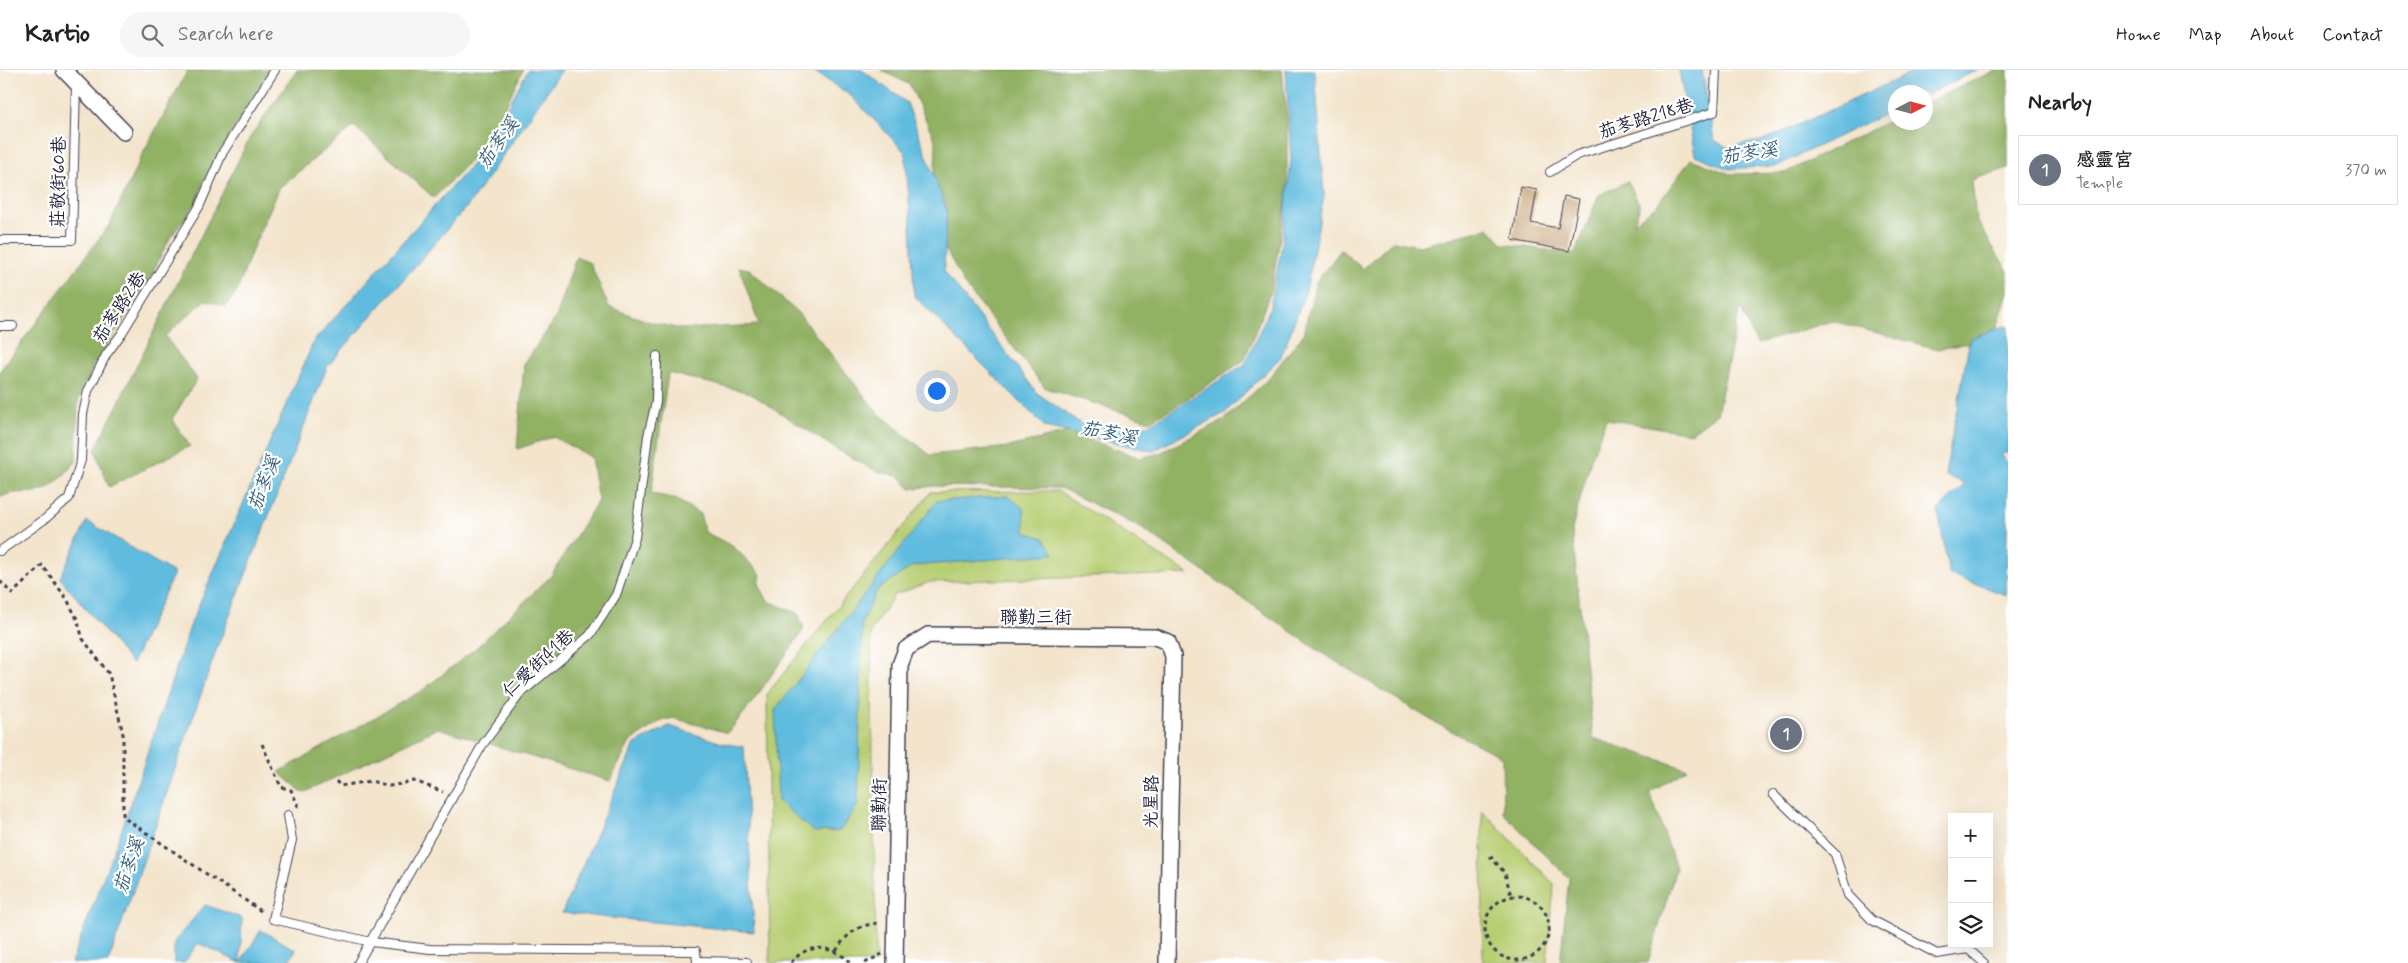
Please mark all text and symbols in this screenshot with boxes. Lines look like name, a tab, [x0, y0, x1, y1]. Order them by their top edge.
search box	[120, 12, 470, 57]
text: Kartio	[25, 19, 90, 50]
icon: search	[138, 21, 166, 49]
text: Search here	[178, 22, 274, 47]
text: Home	[2116, 23, 2161, 47]
text: Map	[2189, 23, 2222, 47]
text: About	[2250, 23, 2294, 47]
text: Contact	[2322, 23, 2383, 47]
north arrow	[1888, 85, 1933, 130]
text: Nearby	[2028, 89, 2092, 117]
street label: 茄苳路218巷	[1596, 93, 1697, 145]
water label: 茄苳溪	[471, 112, 526, 173]
street label: 莊敬街60巷	[46, 136, 72, 228]
water label: 茄苳溪	[1719, 137, 1780, 170]
text: 感靈宮	[2076, 148, 2133, 173]
text: 1	[2041, 160, 2049, 181]
text: 370 m	[2345, 160, 2387, 181]
text: Temple	[2076, 173, 2123, 194]
street label: 茄苳路2巷	[88, 267, 152, 348]
your location	[924, 378, 950, 404]
water label: 茄苳溪	[1078, 415, 1140, 452]
water label: 茄苳溪	[243, 452, 287, 515]
street label: 聯勤三街	[1000, 606, 1072, 630]
street label: 仁愛街41巷	[498, 624, 580, 703]
pin: 1	[1770, 715, 1802, 753]
street label: 光星路	[1140, 775, 1164, 829]
street label: 聯勤街	[868, 778, 892, 832]
map controls	[1948, 813, 1993, 948]
button: +	[1948, 813, 1993, 858]
water label: 茄苳溪	[108, 834, 151, 897]
button: −	[1948, 858, 1993, 903]
button: layers	[1948, 903, 1993, 948]

